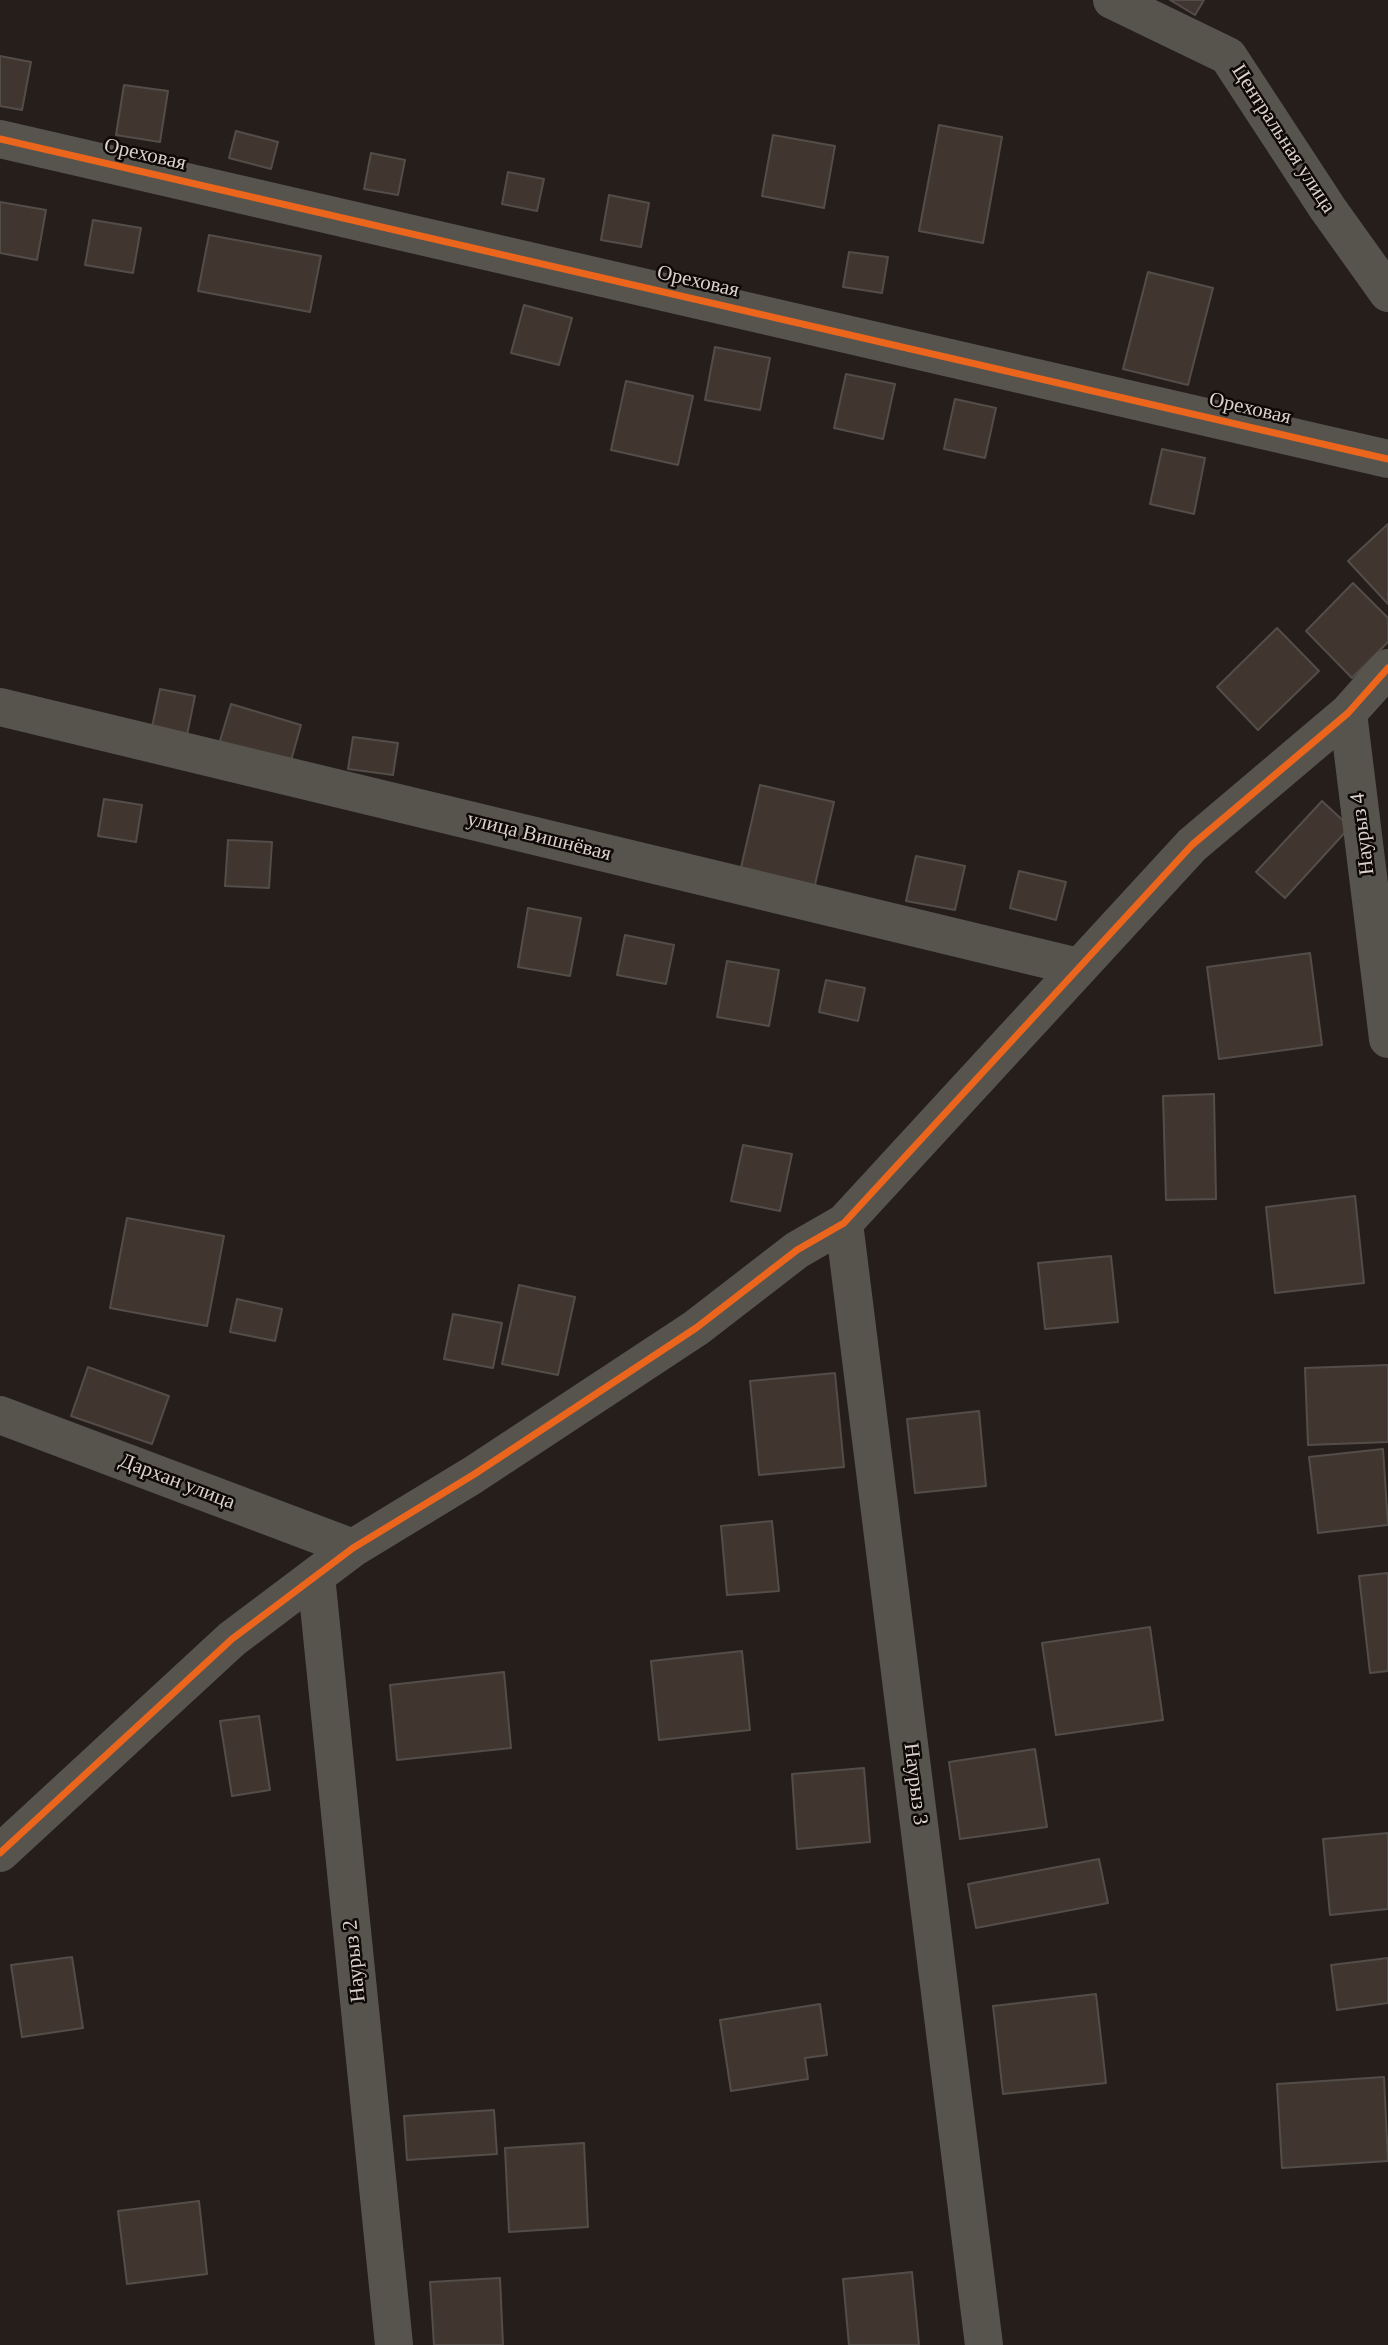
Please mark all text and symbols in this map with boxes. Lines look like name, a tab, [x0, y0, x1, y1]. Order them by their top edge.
street label: Центральная улица	[1225, 60, 1341, 218]
street label: Ореховая	[101, 133, 189, 177]
street label: Ореховая	[654, 260, 742, 304]
street label: Ореховая	[1206, 387, 1294, 431]
street label: Наурыз 4	[1345, 791, 1381, 877]
street label: улица Вишнёвая	[464, 807, 614, 867]
street label: Дархан улица	[116, 1448, 238, 1516]
street label: Наурыз 3	[897, 1741, 933, 1827]
street label: Наурыз 2	[338, 1919, 372, 2003]

